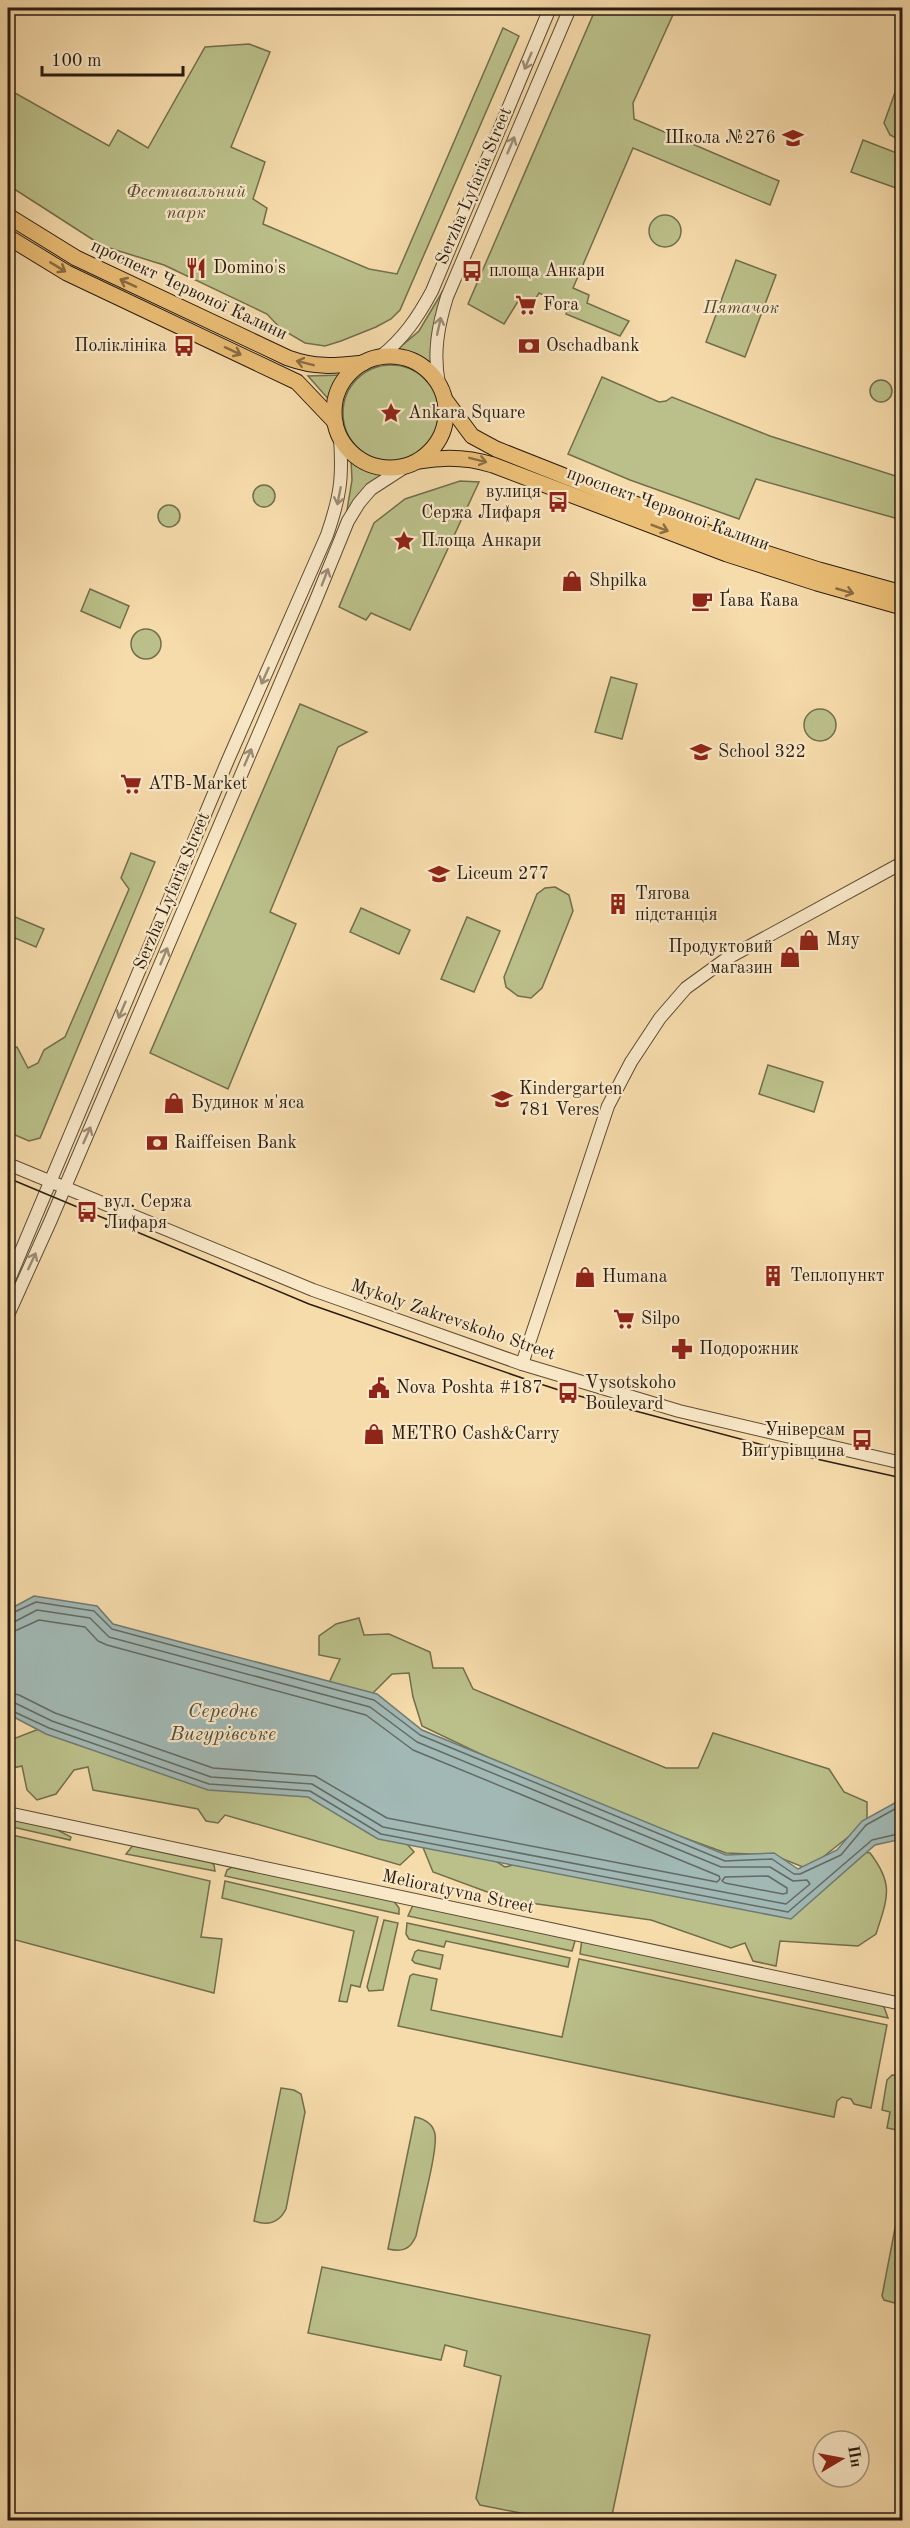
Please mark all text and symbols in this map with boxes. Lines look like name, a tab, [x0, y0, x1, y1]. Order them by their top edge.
scale bar	[42, 39, 183, 77]
text: 100 m	[51, 52, 102, 70]
one-way arrow	[522, 52, 533, 70]
street label: Serzha Lyfaria Street	[433, 105, 515, 267]
school or university icon: Школа №276	[781, 126, 805, 150]
place label: Школа №276	[665, 129, 776, 147]
one-way arrow	[506, 137, 517, 155]
park label: Фестивальний парк	[126, 183, 246, 222]
street label: проспект Червоної Калини	[88, 237, 290, 343]
restaurant icon: Domino's	[184, 256, 208, 280]
place label: Domino's	[213, 259, 286, 277]
bus stop icon: площа Анкари	[460, 259, 484, 283]
one-way arrow	[49, 262, 66, 274]
place label: площа Анкари	[489, 262, 605, 280]
one-way arrow	[120, 276, 138, 288]
supermarket icon: Fora	[514, 293, 538, 317]
place label: Fora	[543, 296, 579, 314]
park label: Пятачок	[702, 299, 779, 317]
one-way arrow	[434, 317, 445, 336]
bus stop icon: Поліклініка	[172, 334, 196, 358]
bank icon: Oschadbank	[517, 334, 541, 358]
place label: Поліклініка	[74, 337, 167, 355]
place label: Oschadbank	[546, 337, 640, 355]
one-way arrow	[224, 346, 242, 358]
one-way arrow	[296, 357, 315, 369]
place icon: Ankara Square	[379, 401, 403, 425]
place label: Ankara Square	[408, 404, 525, 422]
one-way arrow	[468, 455, 487, 467]
street label: проспект Червоної Калини	[564, 464, 772, 554]
place label: вулиця Сержа Лифаря	[421, 483, 541, 523]
one-way arrow	[333, 486, 344, 506]
bus stop icon: вулиця Сержа Лифаря	[546, 490, 570, 514]
one-way arrow	[650, 524, 669, 535]
place icon: Площа Анкари	[392, 529, 416, 553]
place label: Площа Анкари	[421, 532, 541, 550]
one-way arrow	[320, 569, 331, 587]
shop icon: Shpilka	[560, 569, 584, 593]
place label: Shpilka	[589, 572, 647, 590]
one-way arrow	[835, 586, 854, 597]
place label: Ґава Кава	[719, 587, 799, 610]
cafe icon: Ґава Кава	[690, 589, 714, 613]
one-way arrow	[258, 667, 270, 685]
school or university icon: School 322	[689, 740, 713, 764]
place label: School 322	[718, 743, 806, 761]
one-way arrow	[243, 748, 254, 766]
supermarket icon: ATB-Market	[119, 772, 143, 796]
place label: ATB-Market	[148, 775, 247, 793]
street label: Serzha Lyfaria Street	[131, 810, 213, 972]
school or university icon: Liceum 277	[427, 862, 451, 886]
place label: Liceum 277	[456, 865, 549, 883]
place label: Тягова пiдстанцiя	[635, 885, 718, 924]
building icon: Тягова пiдстанцiя	[606, 892, 630, 916]
shop icon: Мяу	[797, 928, 821, 952]
place label: Мяу	[826, 931, 860, 949]
place label: Продуктовий магазин	[668, 938, 773, 977]
shop icon: Продуктовий магазин	[778, 945, 802, 969]
one-way arrow	[159, 947, 170, 965]
one-way arrow	[116, 1001, 127, 1019]
place label: Kindergarten 781 Veres	[519, 1080, 623, 1119]
school or university icon: Kindergarten 781 Veres	[490, 1087, 514, 1111]
shop icon: Будинок м'яса	[162, 1091, 186, 1115]
place label: Будинок м'яса	[191, 1094, 305, 1112]
one-way arrow	[82, 1126, 94, 1144]
bank icon: Raiffeisen Bank	[145, 1131, 169, 1155]
place label: Raiffeisen Bank	[174, 1134, 297, 1152]
place label: вул. Сержа Лифаря	[104, 1193, 192, 1233]
bus stop icon: вул. Сержа Лифаря	[75, 1200, 99, 1224]
one-way arrow	[27, 1253, 38, 1271]
building icon: Теплопункт	[761, 1264, 785, 1288]
shop icon: Humana	[573, 1265, 597, 1289]
place label: Теплопункт	[790, 1267, 885, 1285]
place label: Humana	[602, 1268, 668, 1286]
street label: Mykoly Zakrevskoho Street	[348, 1276, 558, 1364]
supermarket icon: Silpo	[612, 1307, 636, 1331]
place label: Silpo	[641, 1310, 680, 1328]
pharmacy icon: Подорожник	[670, 1337, 694, 1361]
place label: Подорожник	[699, 1340, 799, 1358]
place label: Vysotskoho Boulevard	[585, 1374, 676, 1413]
public building icon: Nova Poshta #187	[367, 1376, 391, 1400]
place label: Nova Poshta #187	[396, 1379, 543, 1397]
bus stop icon: Vysotskoho Boulevard	[556, 1381, 580, 1405]
place label: Універсам Виґурівщина	[741, 1421, 845, 1460]
shop icon: METRO Cash&Carry	[362, 1422, 386, 1446]
place label: METRO Cash&Carry	[391, 1425, 560, 1443]
bus stop icon: Універсам Виґурівщина	[850, 1428, 874, 1452]
water label: Середнє Вигурівське	[169, 1702, 276, 1745]
street label: Melioratyvna Street	[380, 1867, 536, 1917]
north arrow	[811, 2429, 871, 2489]
text: Пн	[844, 2444, 864, 2469]

